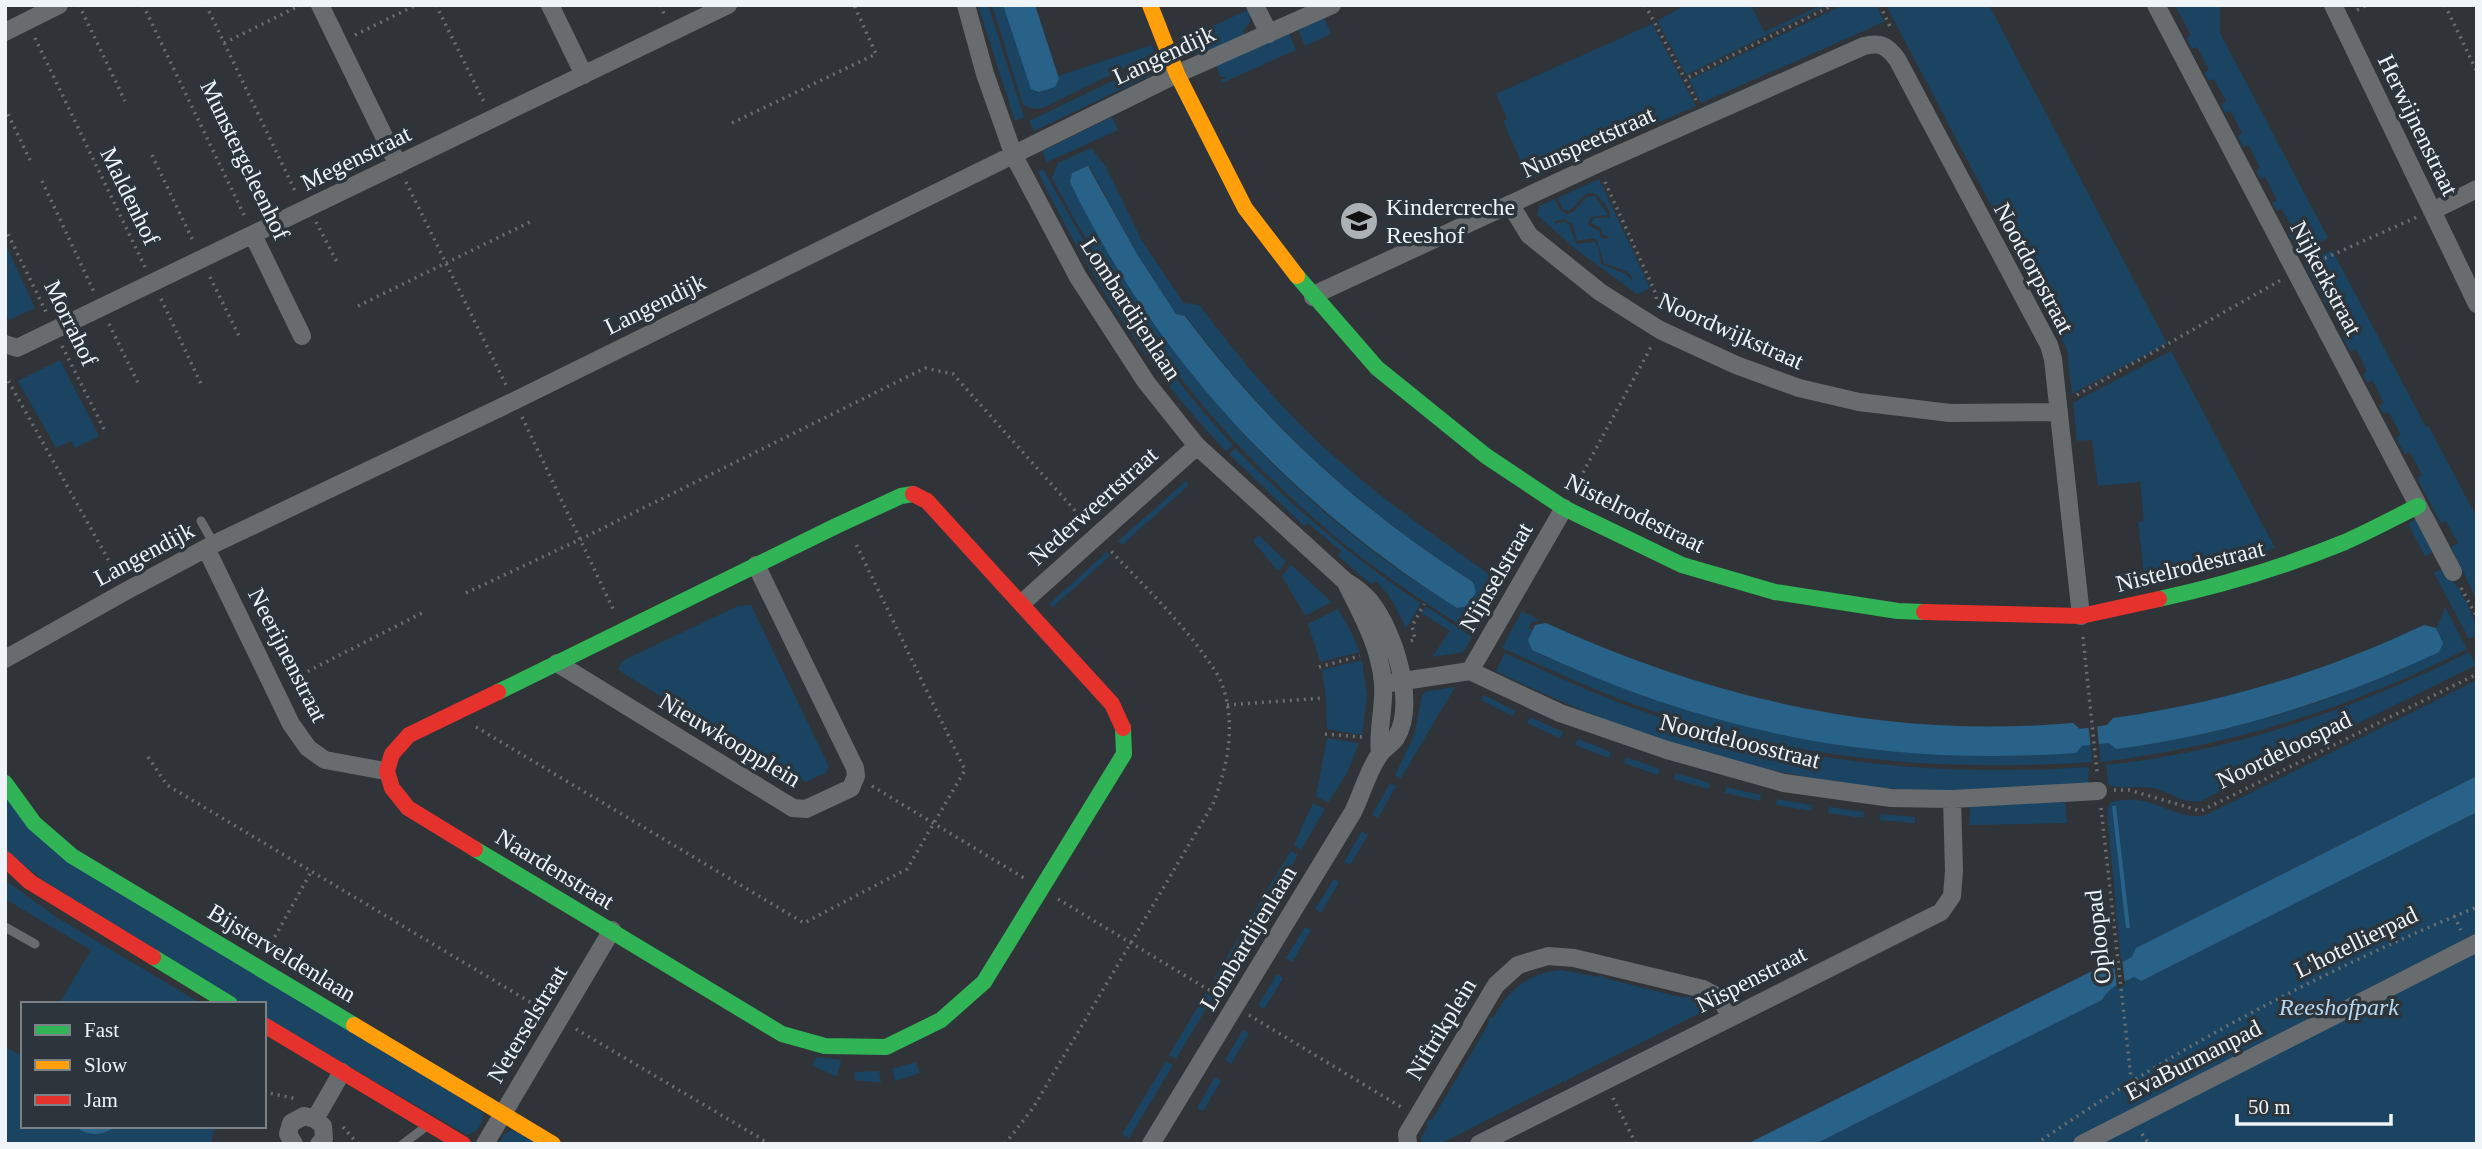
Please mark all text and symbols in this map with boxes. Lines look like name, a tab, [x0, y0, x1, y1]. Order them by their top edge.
street label: Langendijk	[1109, 20, 1219, 90]
street label: Herwijnenstraat	[2373, 50, 2463, 200]
street label: Munstergeleenhof	[195, 76, 295, 244]
street label: Nunspeetstraat	[1518, 101, 1659, 183]
street label: Megenstraat	[297, 120, 415, 196]
street label: Maldenhof	[95, 143, 165, 249]
place label: Kindercreche Reeshof	[1386, 194, 1515, 248]
street label: Nootdorpstraat	[1989, 198, 2079, 338]
school or university icon: Kindercreche Reeshof	[1338, 200, 1380, 242]
street label: Nijkerkstraat	[2285, 217, 2367, 340]
street label: Lombardijenlaan	[1075, 233, 1187, 385]
street label: Langendijk	[600, 268, 710, 340]
street label: Morrahof	[39, 276, 103, 370]
street label: Noordwijkstraat	[1654, 287, 1808, 375]
street label: Nederweertstraat	[1023, 441, 1163, 570]
street label: Nistelrodestraat	[1561, 468, 1709, 558]
street label: Langendijk	[90, 517, 198, 591]
street label: Nijnselstraat	[1454, 518, 1538, 636]
street label: Nistelrodestraat	[2113, 535, 2267, 597]
street label: Neerijnenstraat	[243, 584, 333, 727]
street label: Nieuwkoopplein	[655, 688, 805, 792]
street label: Noordeloospad	[2212, 706, 2356, 794]
street label: Noordeloosstraat	[1657, 709, 1823, 774]
street label: Naardenstraat	[491, 824, 619, 915]
street label: Lombardijenlaan	[1195, 861, 1301, 1015]
street label: Oploopad	[2080, 889, 2116, 985]
street label: Bijsterveldenlaan	[203, 899, 361, 1007]
street label: L'hotellierpad	[2290, 901, 2422, 983]
street label: Nispenstraat	[1692, 940, 1811, 1018]
street label: Neterselstraat	[482, 960, 572, 1087]
street label: Niftrikplein	[1401, 974, 1481, 1084]
park label: Reeshofpark	[2278, 994, 2399, 1020]
legend	[21, 1002, 266, 1128]
street label: EvaBurmanpad	[2121, 1015, 2265, 1105]
text: Fast	[84, 1018, 119, 1042]
text: Slow	[84, 1053, 128, 1077]
scale bar	[2237, 1082, 2391, 1126]
text: Jam	[84, 1088, 118, 1112]
text: 50 m	[2248, 1095, 2291, 1119]

